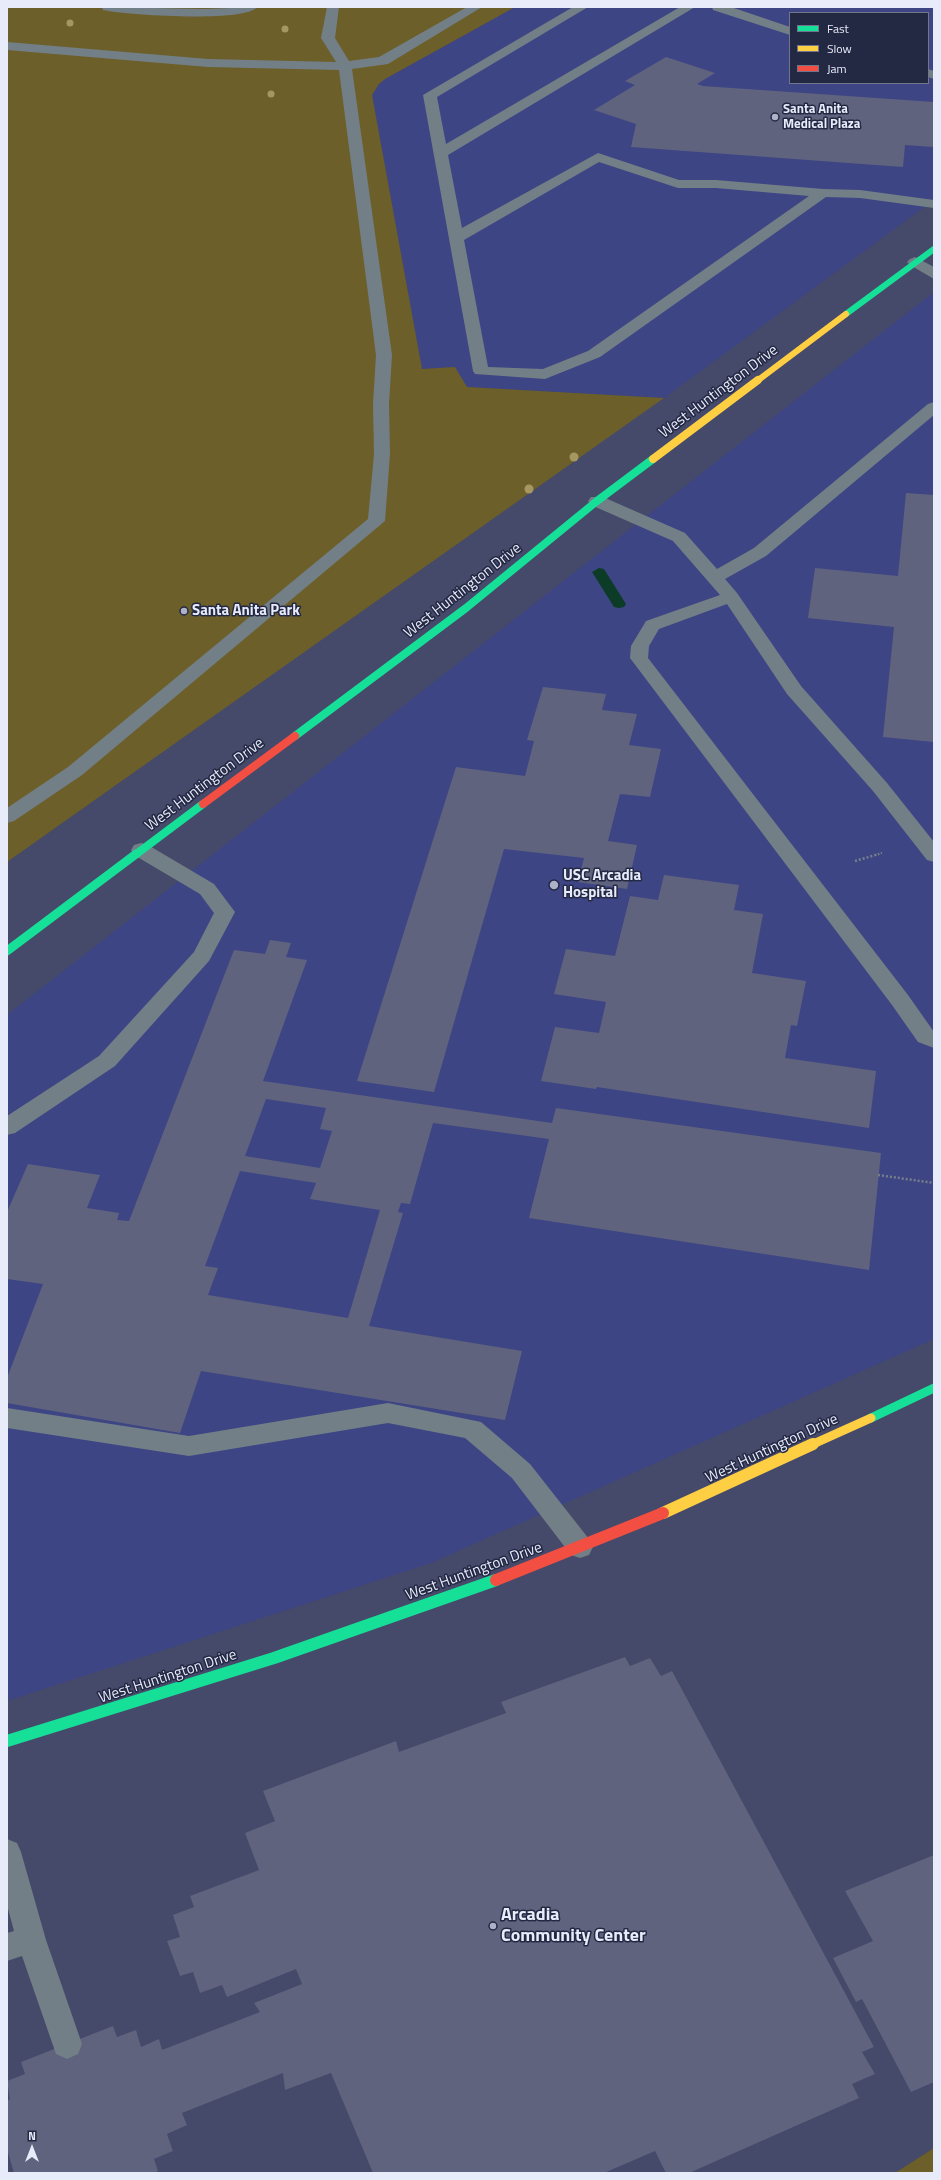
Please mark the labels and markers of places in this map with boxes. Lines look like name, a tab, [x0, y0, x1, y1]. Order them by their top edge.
place label: Santa Anita Medical Plaza	[783, 102, 860, 133]
marker: Santa Anita Medical Plaza	[770, 112, 780, 122]
place label: Santa Anita Park	[192, 602, 300, 620]
marker: Santa Anita Park	[179, 606, 189, 616]
place label: USC Arcadia Hospital	[563, 867, 641, 902]
marker: USC Arcadia Hospital	[548, 879, 560, 891]
place label: Arcadia Community Center	[501, 1905, 646, 1948]
marker: Arcadia Community Center	[488, 1921, 498, 1931]

